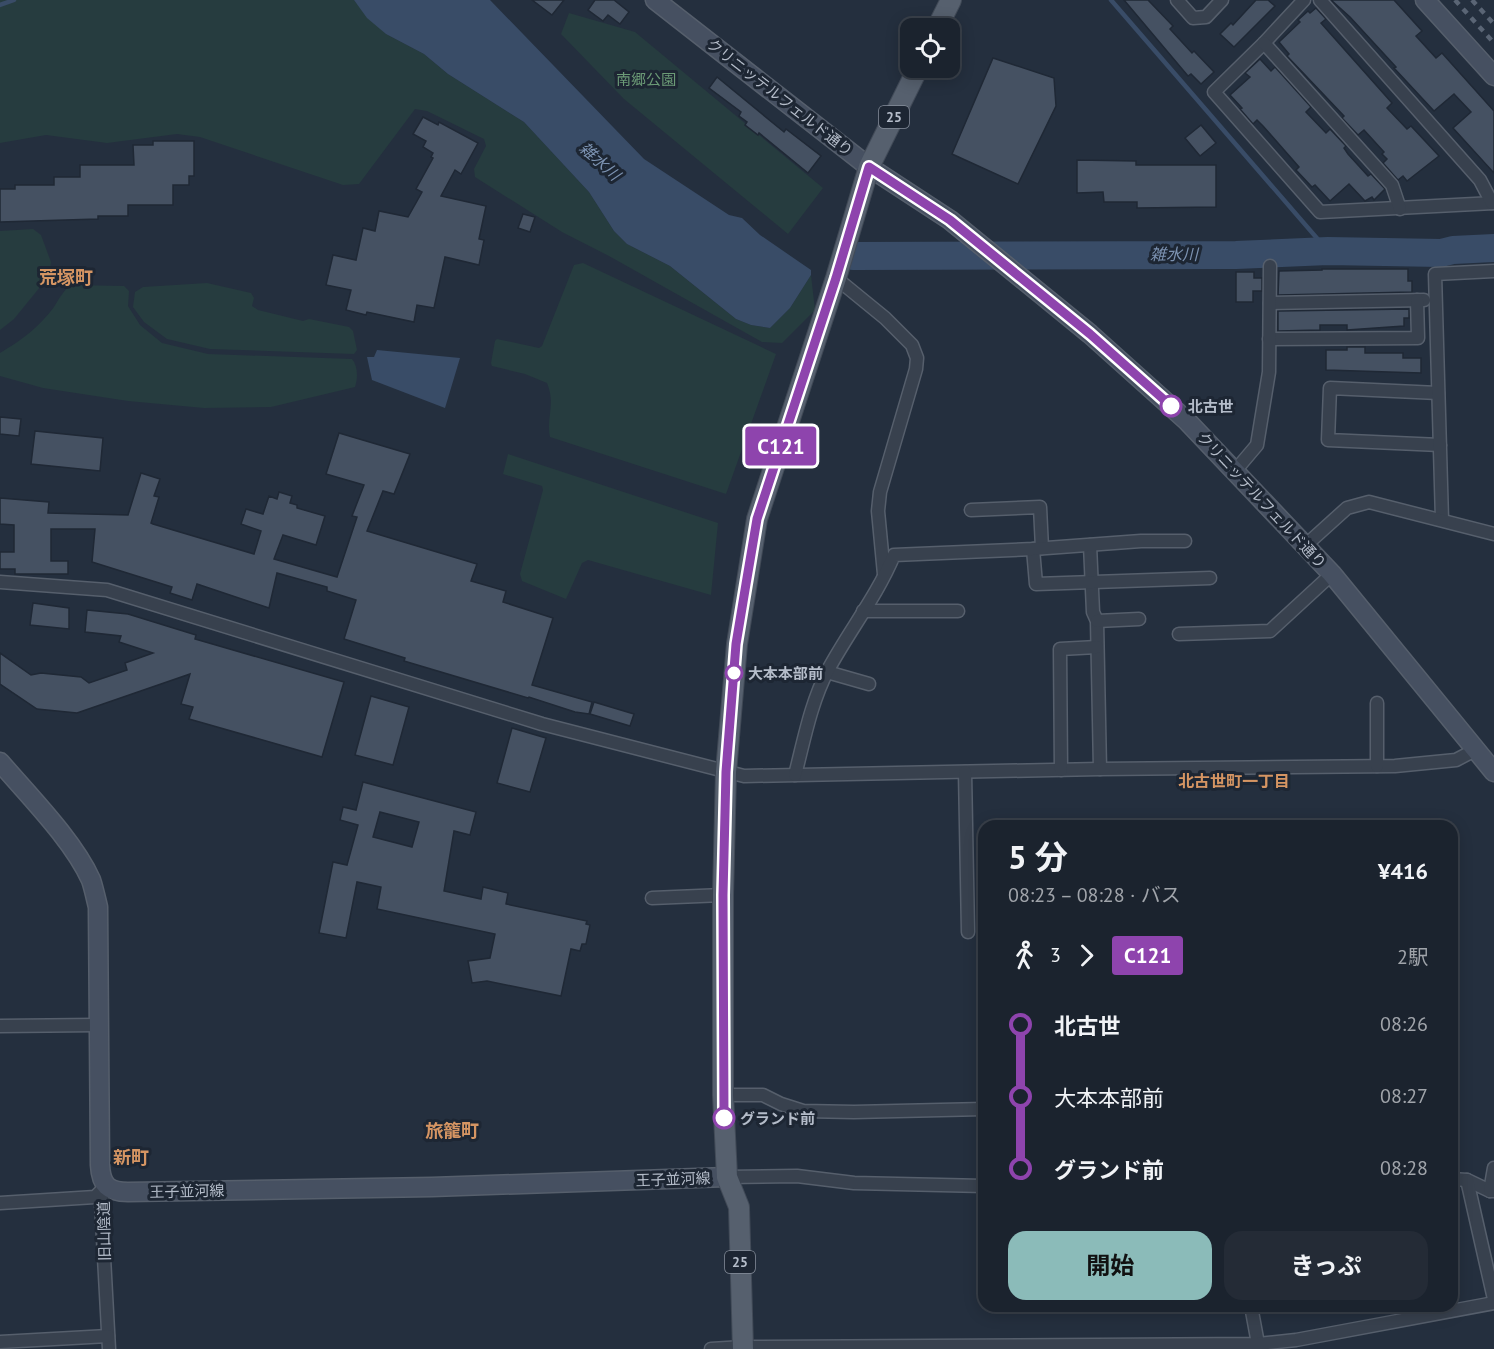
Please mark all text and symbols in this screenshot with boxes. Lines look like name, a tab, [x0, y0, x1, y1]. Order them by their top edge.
map controls	[900, 18, 960, 78]
button: locate	[900, 18, 960, 78]
street label: クリニッテルフェルド通り	[703, 34, 857, 160]
park label: 南郷公園	[616, 70, 676, 89]
road number: 25	[879, 106, 909, 128]
water label: 雑水川	[575, 138, 626, 186]
water label: 雑水川	[1150, 244, 1200, 264]
district label: 荒塚町	[39, 266, 93, 289]
marker: 北古世	[1160, 395, 1182, 417]
place label: 北古世	[1188, 397, 1233, 416]
line badge: C121	[739, 426, 823, 466]
street label: クリニッテルフェルド通り	[1194, 428, 1330, 572]
text: C121	[757, 433, 805, 460]
marker: 大本本部前	[725, 664, 743, 682]
place label: 大本本部前	[748, 664, 823, 683]
district label: 北古世町一丁目	[1178, 771, 1290, 791]
text: 5 分	[1008, 835, 1068, 878]
text: ¥416	[1378, 857, 1428, 885]
text: 08:23 – 08:28 · バス	[1008, 882, 1181, 908]
icon: walk	[1008, 939, 1041, 972]
icon: forward	[1070, 939, 1103, 972]
text: 3	[1050, 942, 1061, 968]
text: C121	[1124, 942, 1171, 969]
text: 2駅	[1397, 944, 1428, 970]
text: 08:26	[1380, 1011, 1428, 1037]
text: 北古世	[1054, 1012, 1120, 1040]
text: 08:27	[1380, 1083, 1428, 1109]
text: 大本本部前	[1054, 1084, 1164, 1112]
marker: グランド前	[713, 1107, 735, 1129]
place label: グランド前	[740, 1109, 815, 1128]
district label: 旅籠町	[425, 1119, 479, 1142]
district label: 新町	[113, 1146, 149, 1169]
text: 08:28	[1380, 1155, 1428, 1181]
text: グランド前	[1054, 1156, 1164, 1184]
street label: 王子並河線	[635, 1168, 711, 1190]
street label: 王子並河線	[149, 1181, 225, 1201]
street label: 旧山陰道	[94, 1201, 114, 1261]
button: 開始	[1008, 1231, 1212, 1300]
button: きっぷ	[1224, 1231, 1428, 1300]
road number: 25	[725, 1251, 755, 1273]

